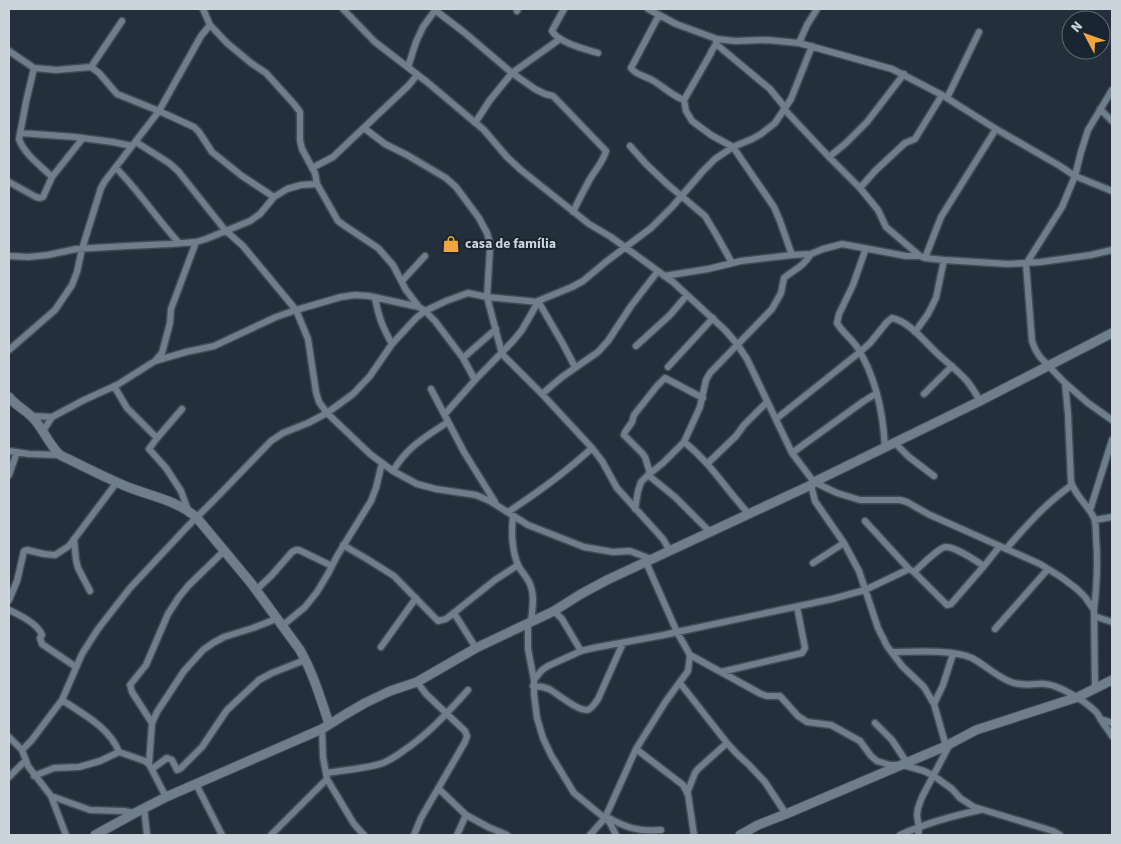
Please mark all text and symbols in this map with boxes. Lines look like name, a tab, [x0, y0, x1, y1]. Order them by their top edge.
north arrow	[1061, 10, 1111, 60]
text: N	[1066, 17, 1088, 37]
shop icon: casa de família	[441, 234, 461, 254]
place label: casa de família	[465, 234, 556, 254]

